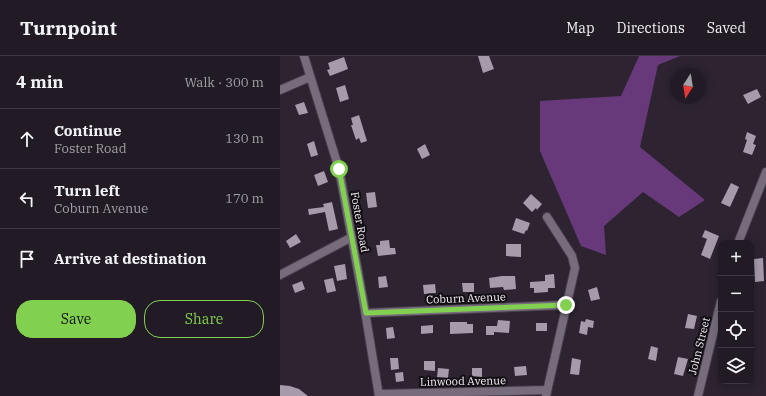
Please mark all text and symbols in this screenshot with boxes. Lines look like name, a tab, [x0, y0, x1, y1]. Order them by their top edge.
text: Turnpoint	[20, 16, 117, 40]
text: Map	[566, 19, 595, 37]
text: Directions	[617, 19, 685, 37]
text: Saved	[707, 19, 746, 37]
north arrow	[670, 68, 706, 104]
text: 4 min	[16, 71, 64, 93]
text: Walk · 300 m	[185, 74, 264, 91]
text: Continue	[54, 121, 121, 140]
icon: ahead	[16, 128, 38, 150]
text: 130 m	[225, 130, 264, 147]
text: Foster Road	[54, 140, 127, 157]
route start	[330, 160, 348, 178]
text: Turn left	[54, 181, 120, 200]
icon: left	[16, 188, 38, 210]
text: 170 m	[225, 190, 264, 207]
street label: Foster Road	[348, 191, 372, 254]
text: Coburn Avenue	[54, 200, 148, 217]
map controls	[718, 240, 754, 384]
button: +	[718, 240, 754, 276]
icon: arrive	[16, 248, 38, 270]
text: Arrive at destination	[54, 249, 206, 268]
button: −	[718, 276, 754, 312]
street label: Coburn Avenue	[426, 290, 506, 306]
route end	[557, 296, 575, 314]
button: Save	[16, 300, 136, 338]
button: Share	[144, 300, 264, 338]
button: locate	[718, 312, 754, 348]
street label: John Street	[685, 316, 713, 376]
button: layers	[718, 348, 754, 384]
street label: Linwood Avenue	[420, 373, 506, 389]

